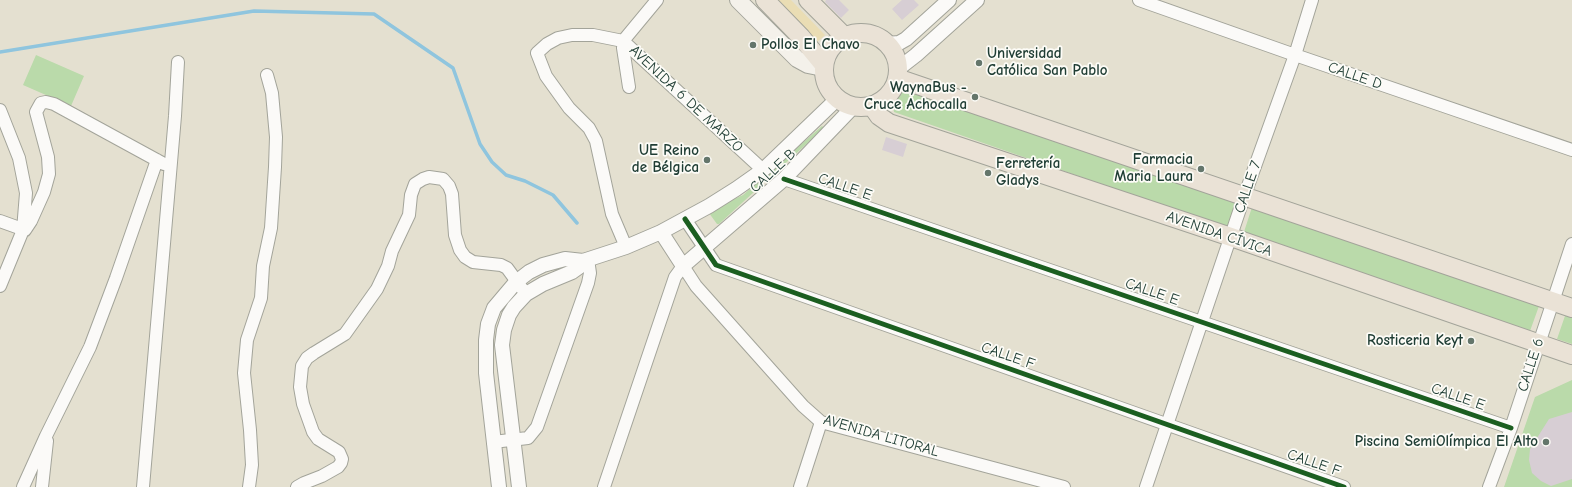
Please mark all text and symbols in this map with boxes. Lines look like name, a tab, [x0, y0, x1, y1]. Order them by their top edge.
place label: Pollos El Chavo	[761, 36, 860, 54]
marker: Pollos El Chavo	[748, 40, 758, 50]
street label: AVENIDA 6 DE MARZO	[625, 42, 747, 156]
place label: Universidad Católica San Pablo	[987, 45, 1108, 80]
marker: Universidad Católica San Pablo	[974, 58, 984, 68]
street label: CALLE D	[1325, 58, 1385, 94]
place label: WaynaBus - Cruce Achocalla	[864, 79, 967, 114]
marker: WaynaBus - Cruce Achocalla	[970, 92, 980, 102]
place label: UE Reino de Bélgica	[632, 142, 699, 177]
street label: CALLE B	[746, 145, 800, 197]
place label: Farmacia Maria Laura	[1114, 151, 1193, 186]
marker: UE Reino de Bélgica	[702, 155, 712, 165]
place label: Ferretería Gladys	[996, 155, 1060, 190]
street label: CALLE 7	[1231, 159, 1265, 215]
marker: Farmacia Maria Laura	[1196, 164, 1206, 174]
marker: Ferretería Gladys	[983, 168, 993, 178]
street label: CALLE E	[816, 169, 874, 205]
street label: AVENIDA CÍVICA	[1164, 207, 1274, 261]
street label: CALLE E	[1123, 274, 1181, 310]
place label: Rosticeria Keyt	[1367, 332, 1463, 350]
marker: Rosticeria Keyt	[1466, 336, 1476, 346]
street label: CALLE 6	[1514, 336, 1548, 394]
street label: CALLE F	[979, 338, 1037, 374]
street label: CALLE E	[1429, 379, 1487, 415]
street label: AVENIDA LITORAL	[821, 411, 941, 461]
place label: Piscina SemiOlímpica El Alto	[1355, 433, 1538, 451]
marker: Piscina SemiOlímpica El Alto	[1541, 437, 1551, 447]
street label: CALLE F	[1285, 445, 1343, 481]

